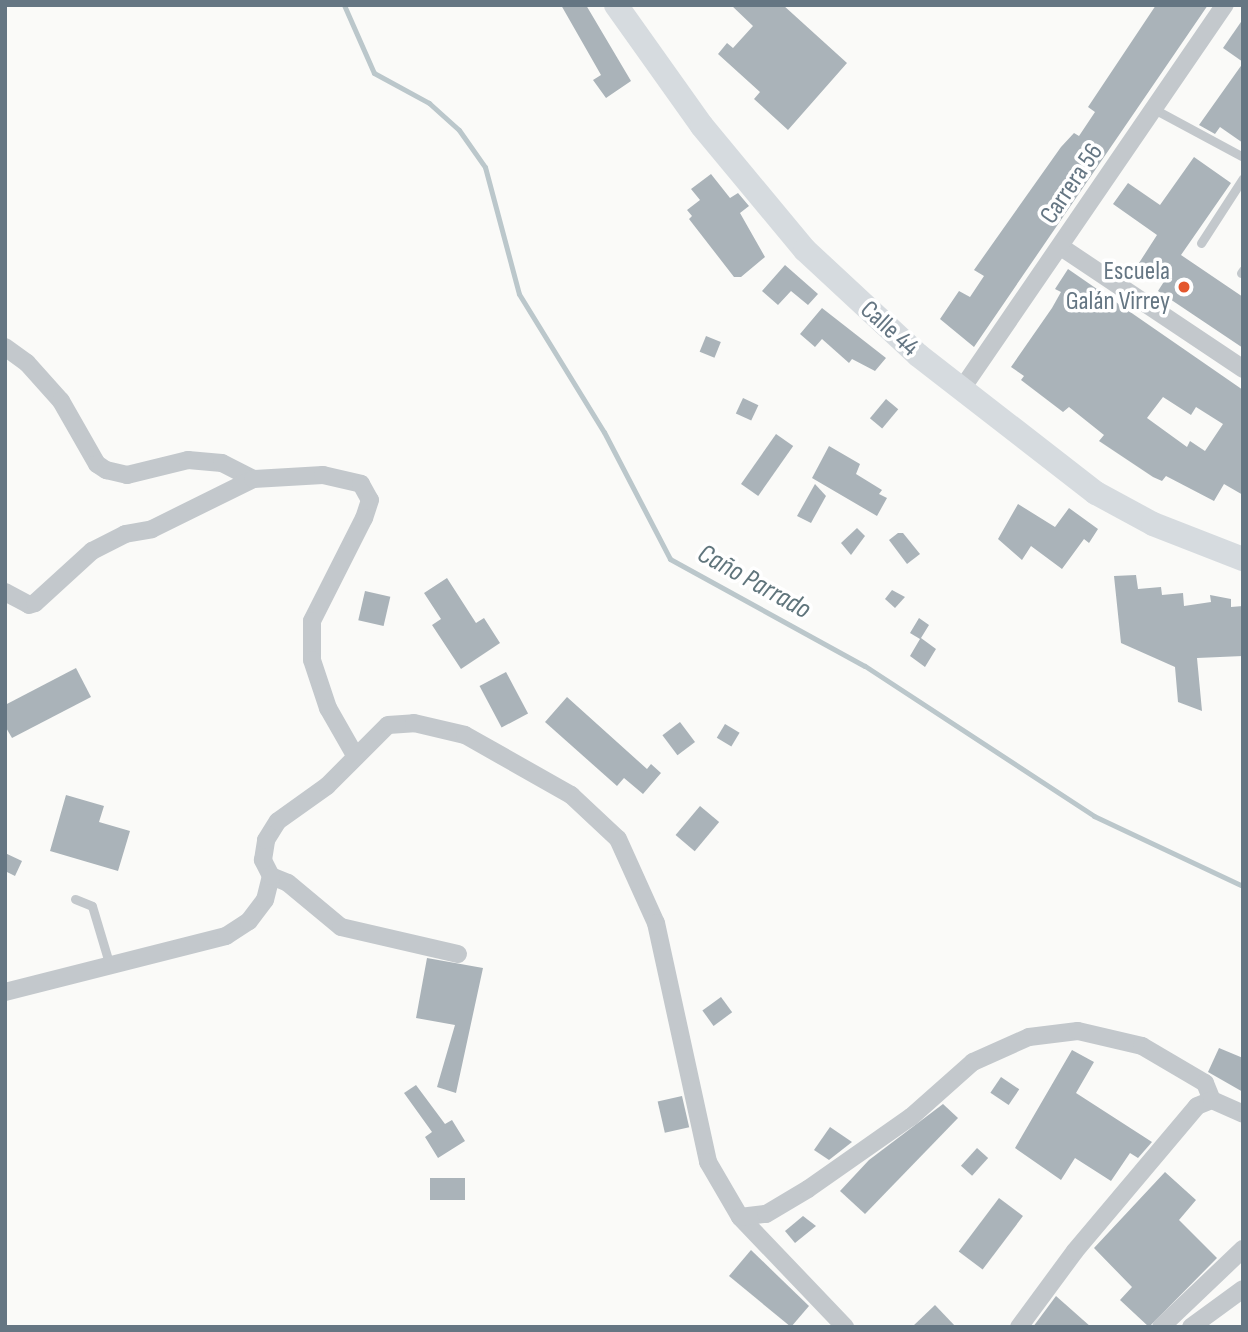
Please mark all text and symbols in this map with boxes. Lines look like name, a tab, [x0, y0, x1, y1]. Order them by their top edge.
street label: Carrera 56	[1034, 138, 1110, 230]
place label: Escuela Galán Virrey	[1066, 256, 1170, 318]
marker: Escuela Galán Virrey	[1176, 279, 1192, 295]
street label: Calle 44	[853, 295, 925, 363]
water label: Caño Parrado	[691, 537, 817, 627]

